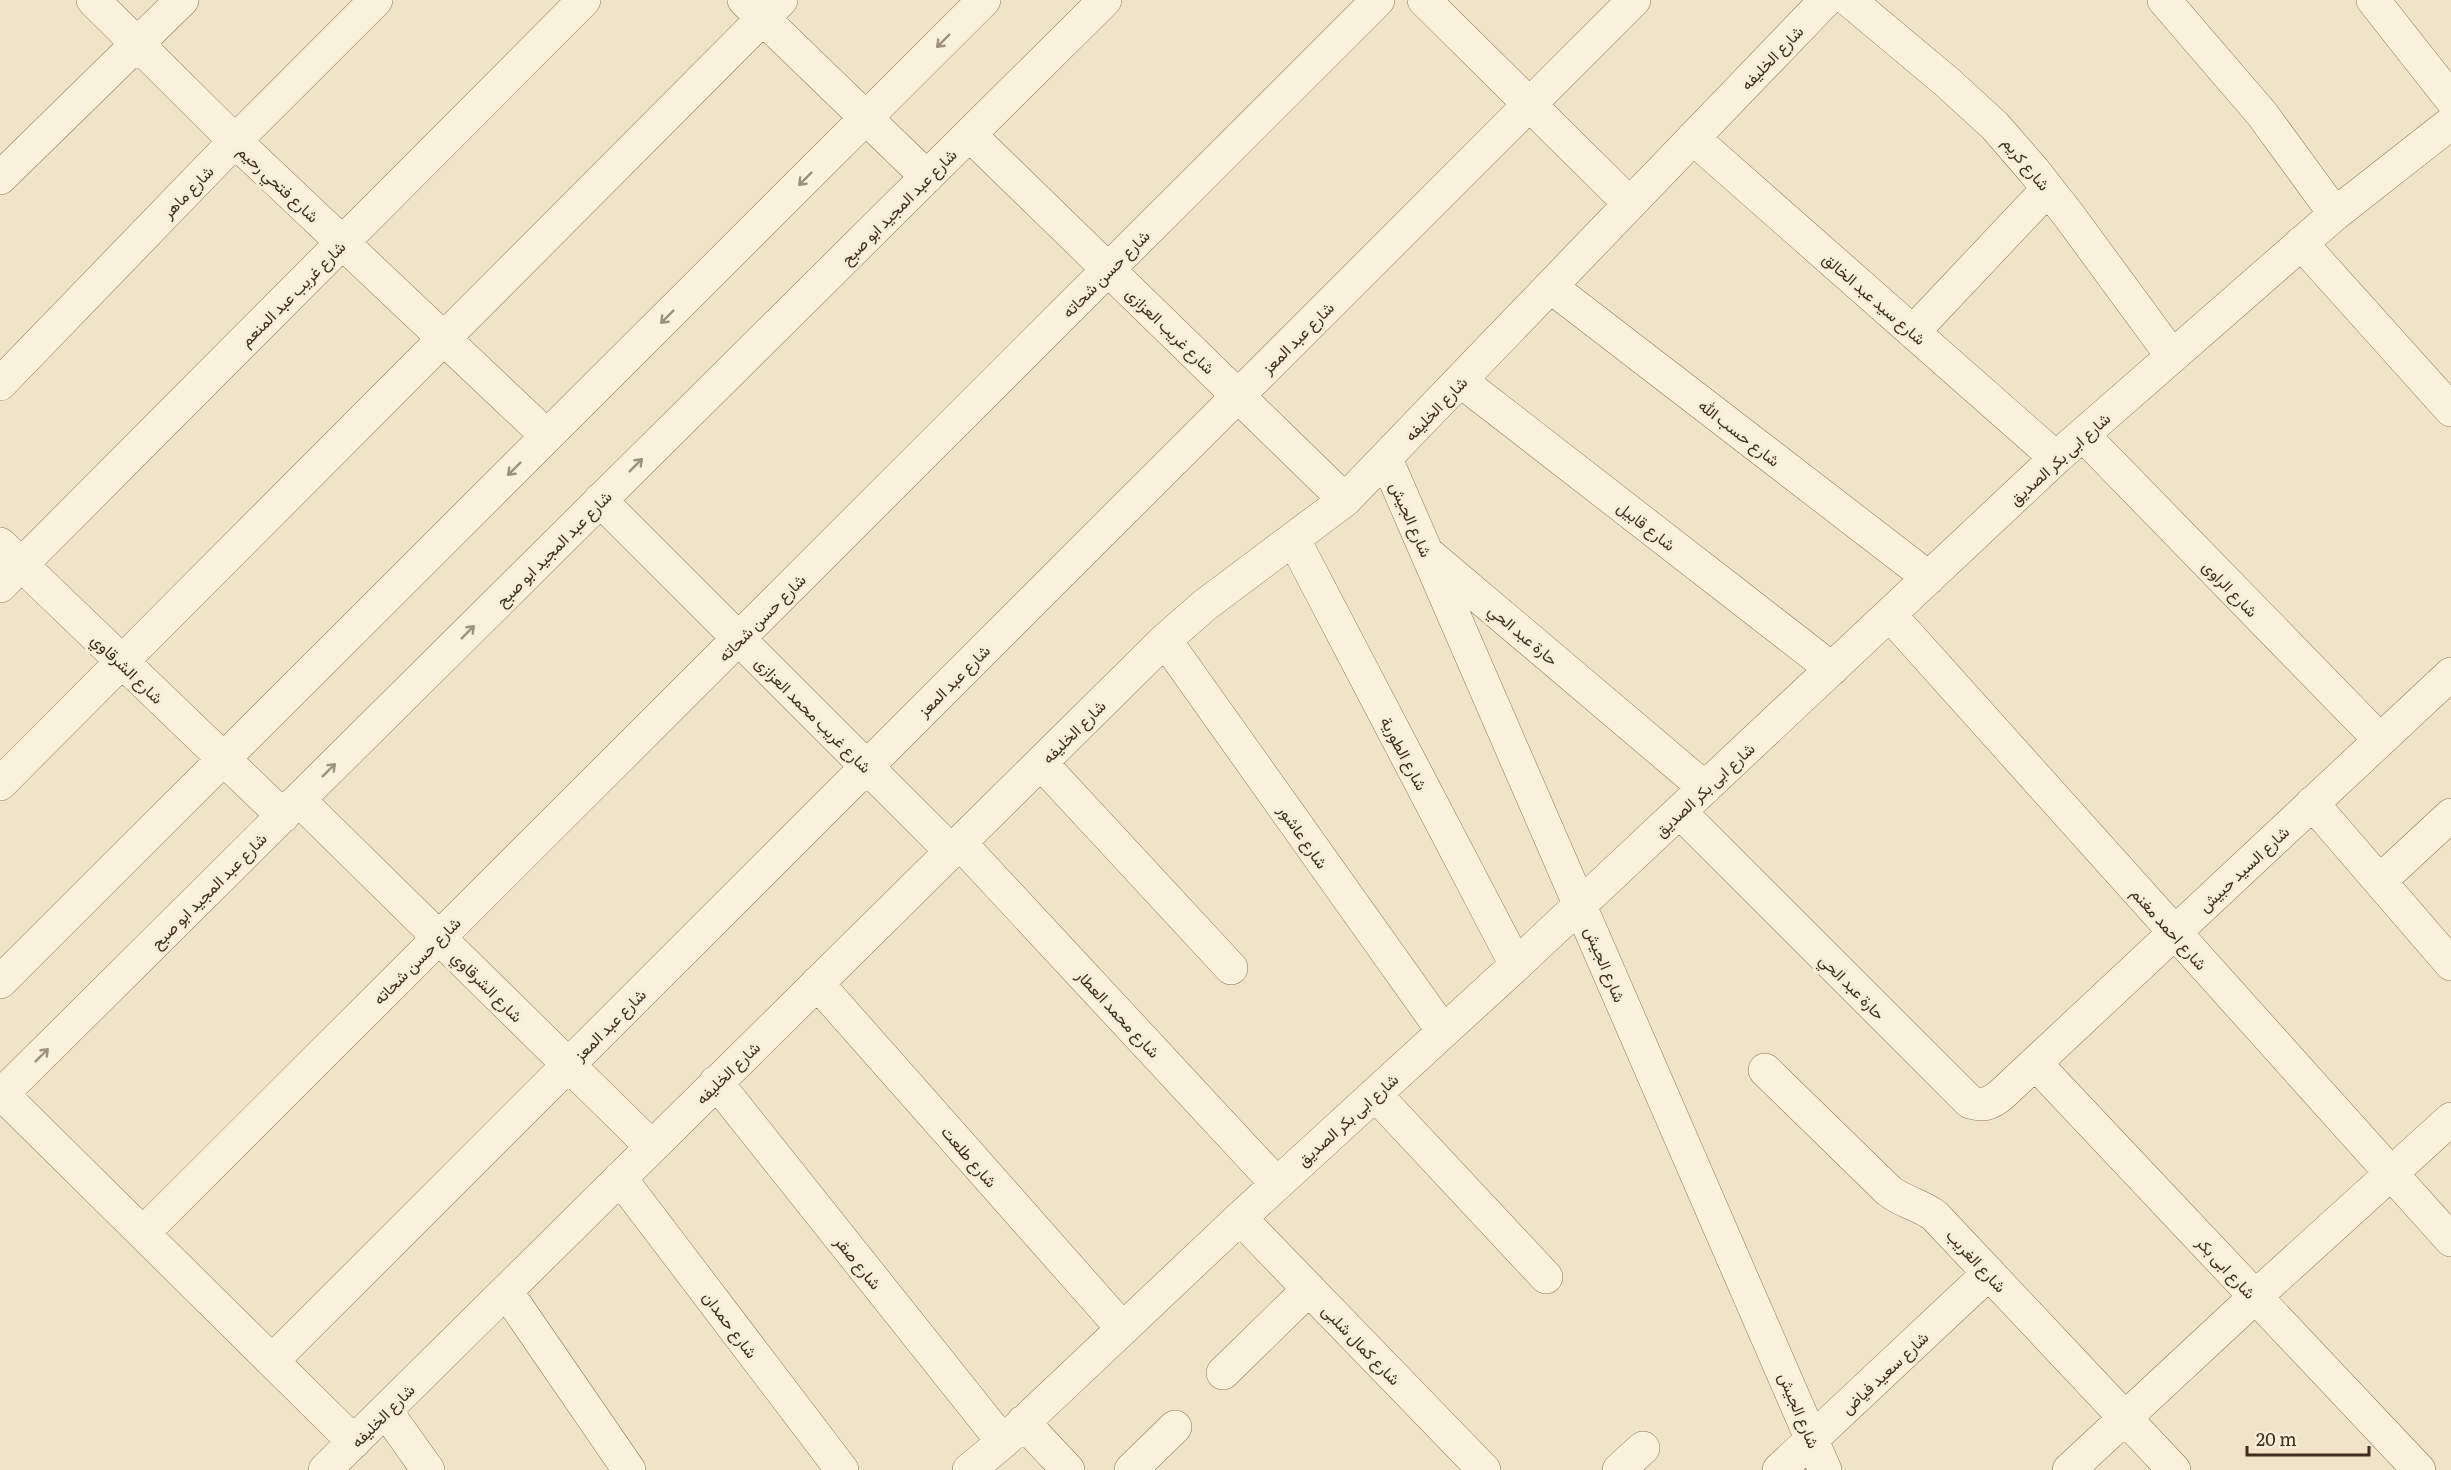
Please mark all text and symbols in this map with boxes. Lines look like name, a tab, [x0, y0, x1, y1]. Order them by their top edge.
street label: شارع الخليفه	[1734, 19, 1809, 95]
one-way arrow	[935, 34, 950, 49]
street label: شارع كريم	[1997, 131, 2057, 196]
street label: شارع فتحي رحيم	[231, 139, 325, 229]
street label: شارع عبد المجيد ابو صبح	[835, 143, 962, 270]
street label: شارع ماهر	[155, 159, 219, 224]
one-way arrow	[797, 172, 812, 187]
street label: شارع حسن شحاته	[1056, 224, 1155, 323]
street label: شارع غريب عبد المنعم	[234, 235, 351, 352]
street label: شارع سيد عبد الخالق	[1817, 246, 1932, 351]
street label: شارع غريب العزازى	[1120, 281, 1221, 380]
street label: شارع عبد المعز	[1255, 295, 1339, 380]
one-way arrow	[659, 309, 674, 324]
street label: شارع الخليفه	[1398, 370, 1473, 446]
street label: شارع حسب الله	[1693, 392, 1786, 472]
street label: شارع ابى بكر الصديق	[2003, 406, 2116, 511]
one-way arrow	[628, 458, 643, 473]
one-way arrow	[506, 462, 521, 477]
street label: شارع الجيش	[1384, 477, 1439, 561]
street label: شارع عبد المجيد ابو صبح	[490, 485, 617, 612]
street label: شارع قابيل	[1612, 494, 1681, 556]
street label: شارع الراوى	[2197, 554, 2264, 623]
street label: شارع حسن شحاته	[712, 568, 811, 667]
street label: حارة عبد الحي	[1482, 597, 1564, 673]
one-way arrow	[460, 625, 475, 640]
street label: شارع الشرقاوي	[84, 627, 169, 711]
street label: شارع عبد المعز	[911, 638, 995, 723]
street label: شارع غريب محمد العزازى	[750, 650, 878, 778]
street label: شارع الخليفه	[1036, 694, 1111, 769]
street label: شارع الطورية	[1375, 712, 1434, 795]
street label: شارع ابى بكر الصديق	[1649, 736, 1760, 843]
one-way arrow	[322, 762, 337, 777]
street label: شارع عاشور	[1272, 798, 1335, 873]
street label: شارع السيد حبيش	[2192, 819, 2295, 917]
street label: شارع عبد المجيد ابو صبح	[145, 827, 272, 954]
street label: شارع احمد مغنم	[2126, 881, 2214, 975]
street label: شارع حسن شحاته	[367, 911, 466, 1010]
street label: شارع الجيش	[1578, 922, 1633, 1006]
street label: شارع الشرقاوي	[445, 945, 529, 1029]
street label: حارة عبد الحي	[1812, 947, 1892, 1027]
street label: شارع محمد العطار	[1070, 963, 1167, 1063]
street label: شارع عبد المعز	[567, 982, 651, 1067]
street label: شارع الخليفه	[689, 1035, 765, 1110]
one-way arrow	[34, 1047, 49, 1062]
street label: شارع ابى بكر الصديق	[1291, 1067, 1404, 1172]
street label: شارع طلعت	[936, 1120, 1004, 1193]
street label: شارع الغريب	[1941, 1223, 2013, 1298]
street label: شارع صقر	[828, 1229, 888, 1295]
street label: شارع ابى بكر	[2190, 1230, 2262, 1304]
street label: شارع حمدان	[697, 1286, 764, 1363]
street label: شارع كمال شلبى	[1316, 1298, 1407, 1391]
street label: شارع سعيد فياض	[1835, 1325, 1934, 1420]
street label: شارع الجيش	[1772, 1368, 1827, 1452]
street label: شارع الخليفه	[345, 1378, 420, 1453]
scale bar	[2247, 1419, 2368, 1457]
text: 20 m	[2256, 1425, 2297, 1452]

